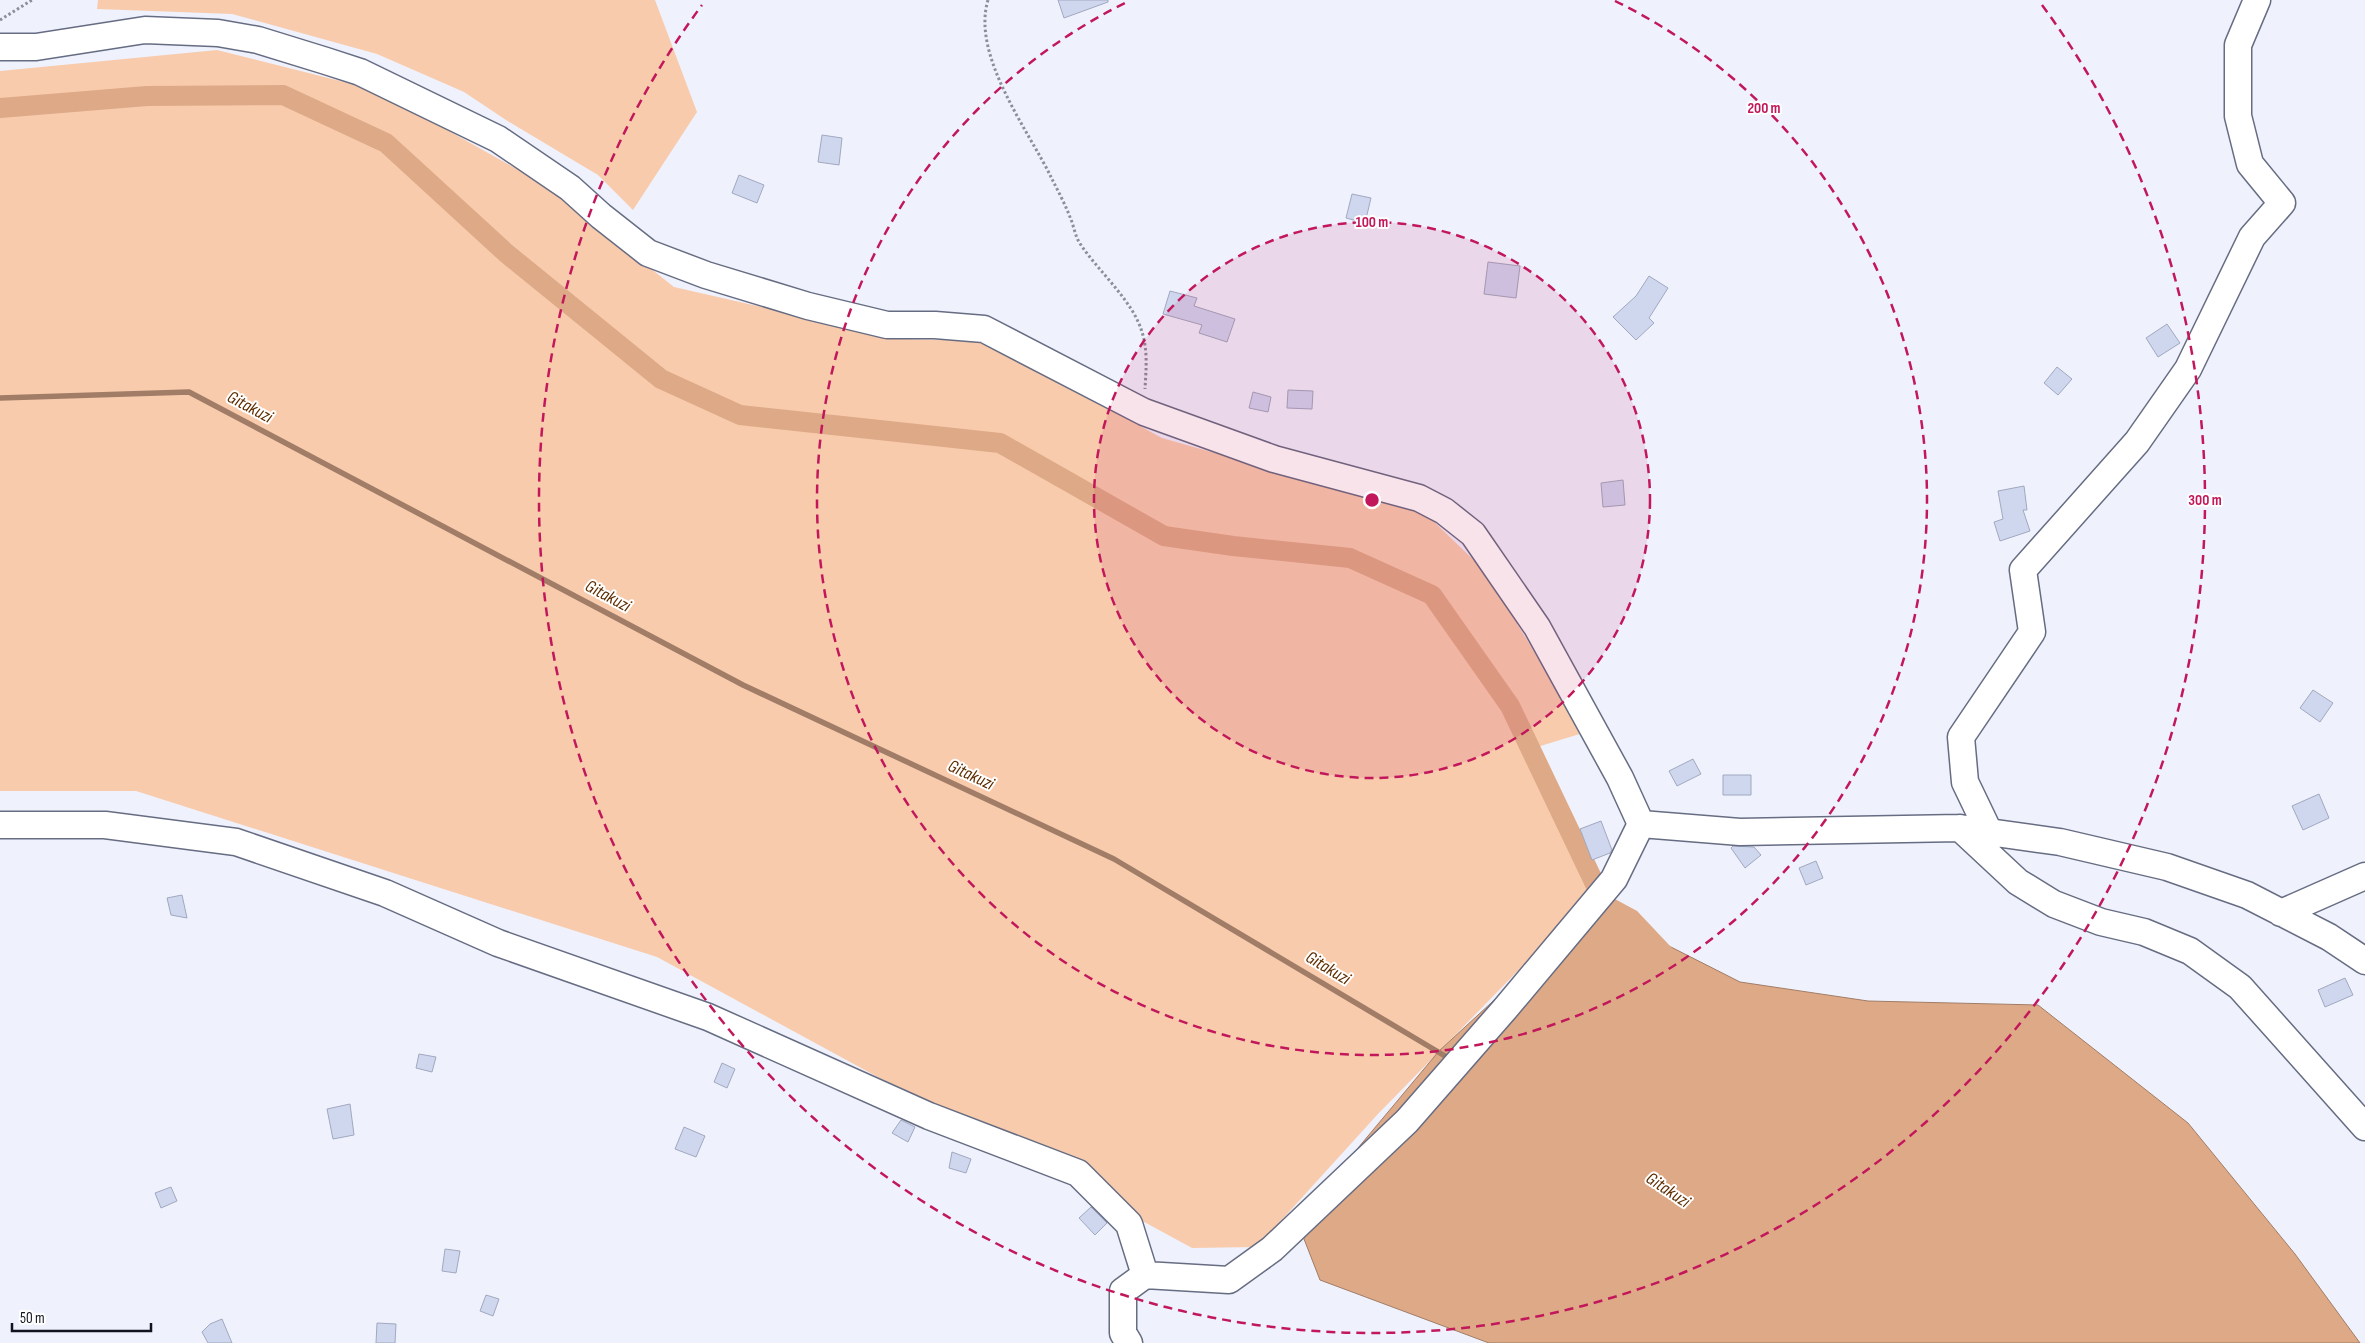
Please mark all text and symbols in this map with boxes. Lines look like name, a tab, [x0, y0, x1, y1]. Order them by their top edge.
text: 200 m	[1747, 99, 1781, 118]
text: 100 m	[1356, 213, 1388, 232]
water label: Gitakuzi	[224, 386, 277, 428]
centre of rings	[1363, 491, 1381, 509]
text: 300 m	[2188, 491, 2222, 510]
water label: Gitakuzi	[582, 575, 635, 617]
water label: Gitakuzi	[945, 755, 998, 795]
water label: Gitakuzi	[1302, 947, 1355, 990]
water label: Gitakuzi	[1642, 1168, 1695, 1213]
scale bar	[12, 1300, 151, 1332]
text: 50 m	[20, 1309, 45, 1328]

